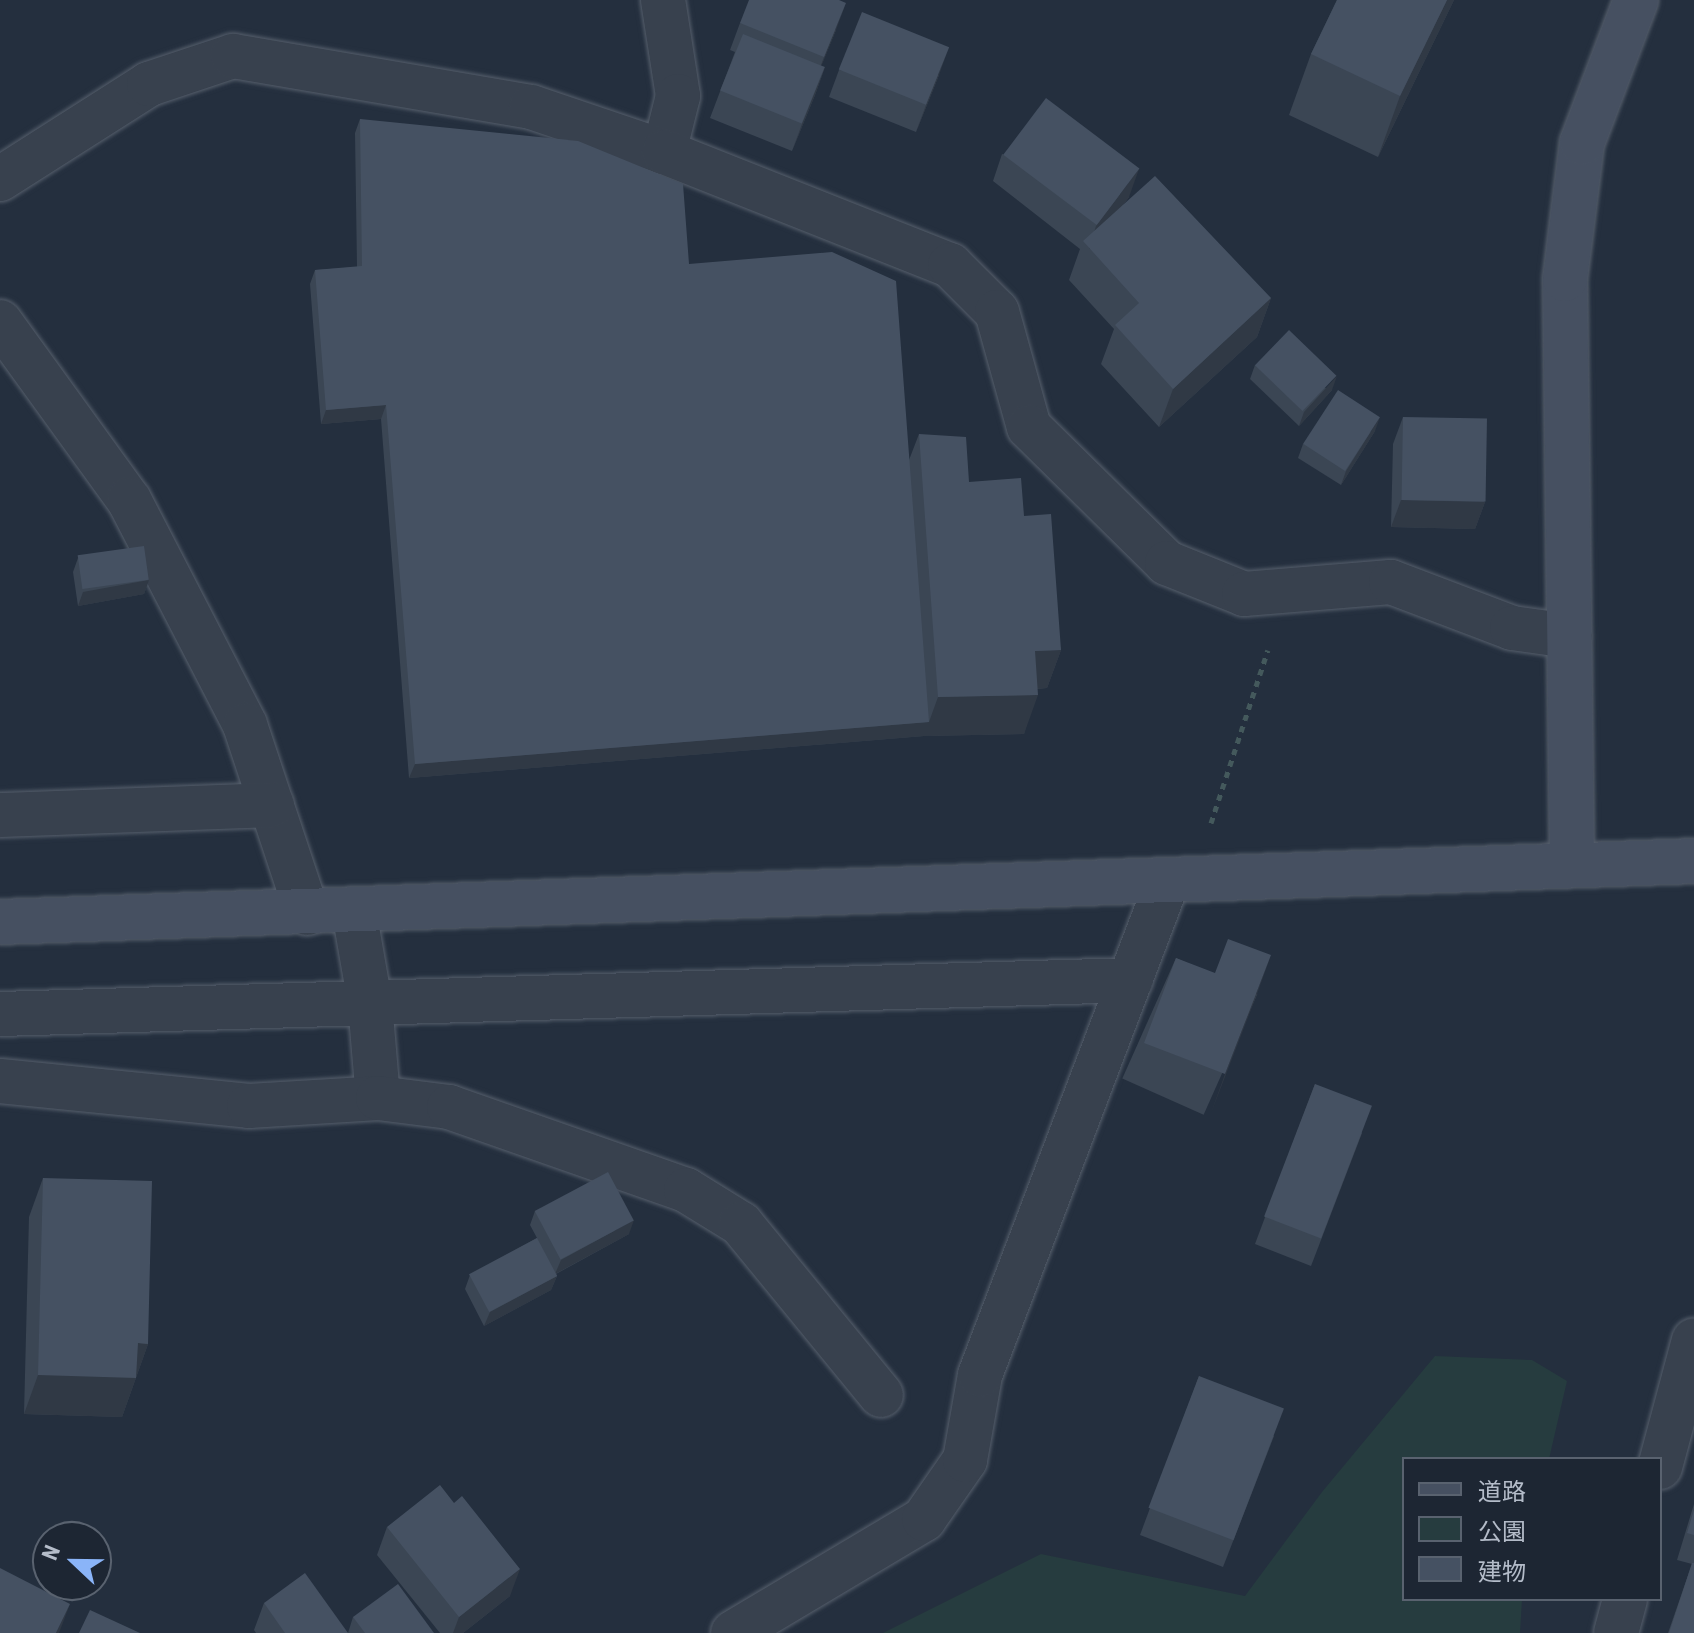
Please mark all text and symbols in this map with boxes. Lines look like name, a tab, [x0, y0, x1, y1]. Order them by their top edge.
legend	[1402, 1457, 1662, 1601]
text: 道路	[1478, 1478, 1526, 1506]
text: 公園	[1478, 1518, 1526, 1546]
north arrow	[32, 1521, 112, 1601]
text: N	[37, 1542, 65, 1564]
text: 建物	[1478, 1558, 1526, 1586]

